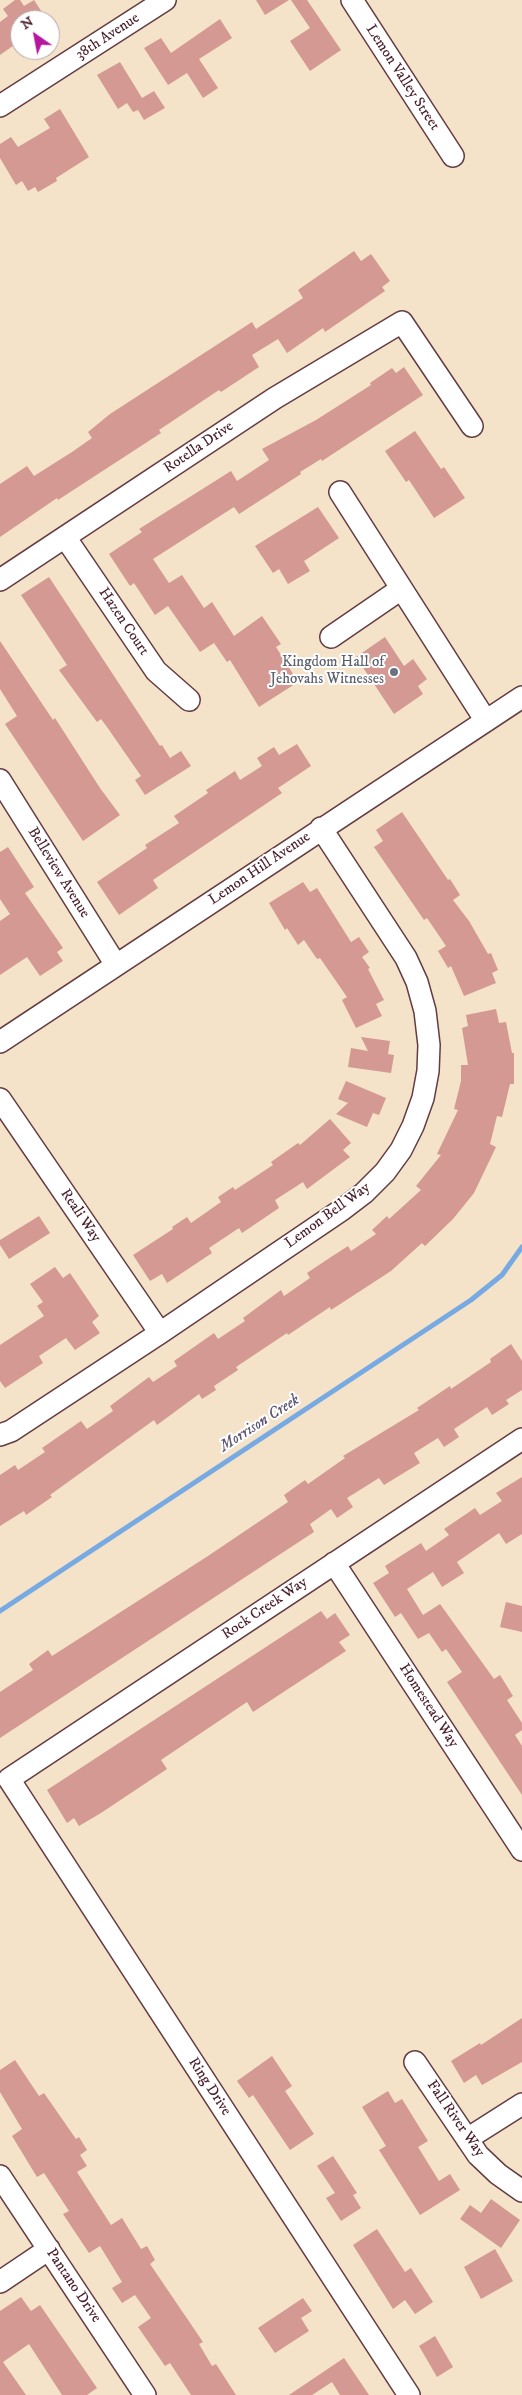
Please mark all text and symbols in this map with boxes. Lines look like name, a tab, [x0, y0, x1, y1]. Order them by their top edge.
north arrow	[10, 10, 60, 60]
street label: 38th Avenue	[73, 10, 143, 64]
text: N	[18, 13, 37, 34]
street label: Lemon Valley Street	[361, 22, 443, 134]
street label: Rotella Drive	[161, 418, 237, 478]
street label: Hazen Court	[94, 585, 152, 659]
place label: Kingdom Hall of Jehovahs Witnesses	[270, 654, 384, 689]
marker: Kingdom Hall of Jehovahs Witnesses	[388, 666, 400, 678]
street label: Belleview Avenue	[23, 824, 93, 922]
street label: Lemon Hill Avenue	[206, 828, 314, 910]
street label: Lemon Bell Way	[282, 1179, 374, 1253]
street label: Reali Way	[56, 1186, 104, 1246]
water label: Morrison Creek	[216, 1391, 304, 1457]
street label: Rock Creek Way	[219, 1574, 311, 1644]
street label: Homestead Way	[394, 1661, 462, 1751]
street label: Ring Drive	[184, 2055, 234, 2119]
street label: Fall River Way	[422, 2077, 488, 2161]
street label: Pantano Drive	[42, 2245, 104, 2327]

